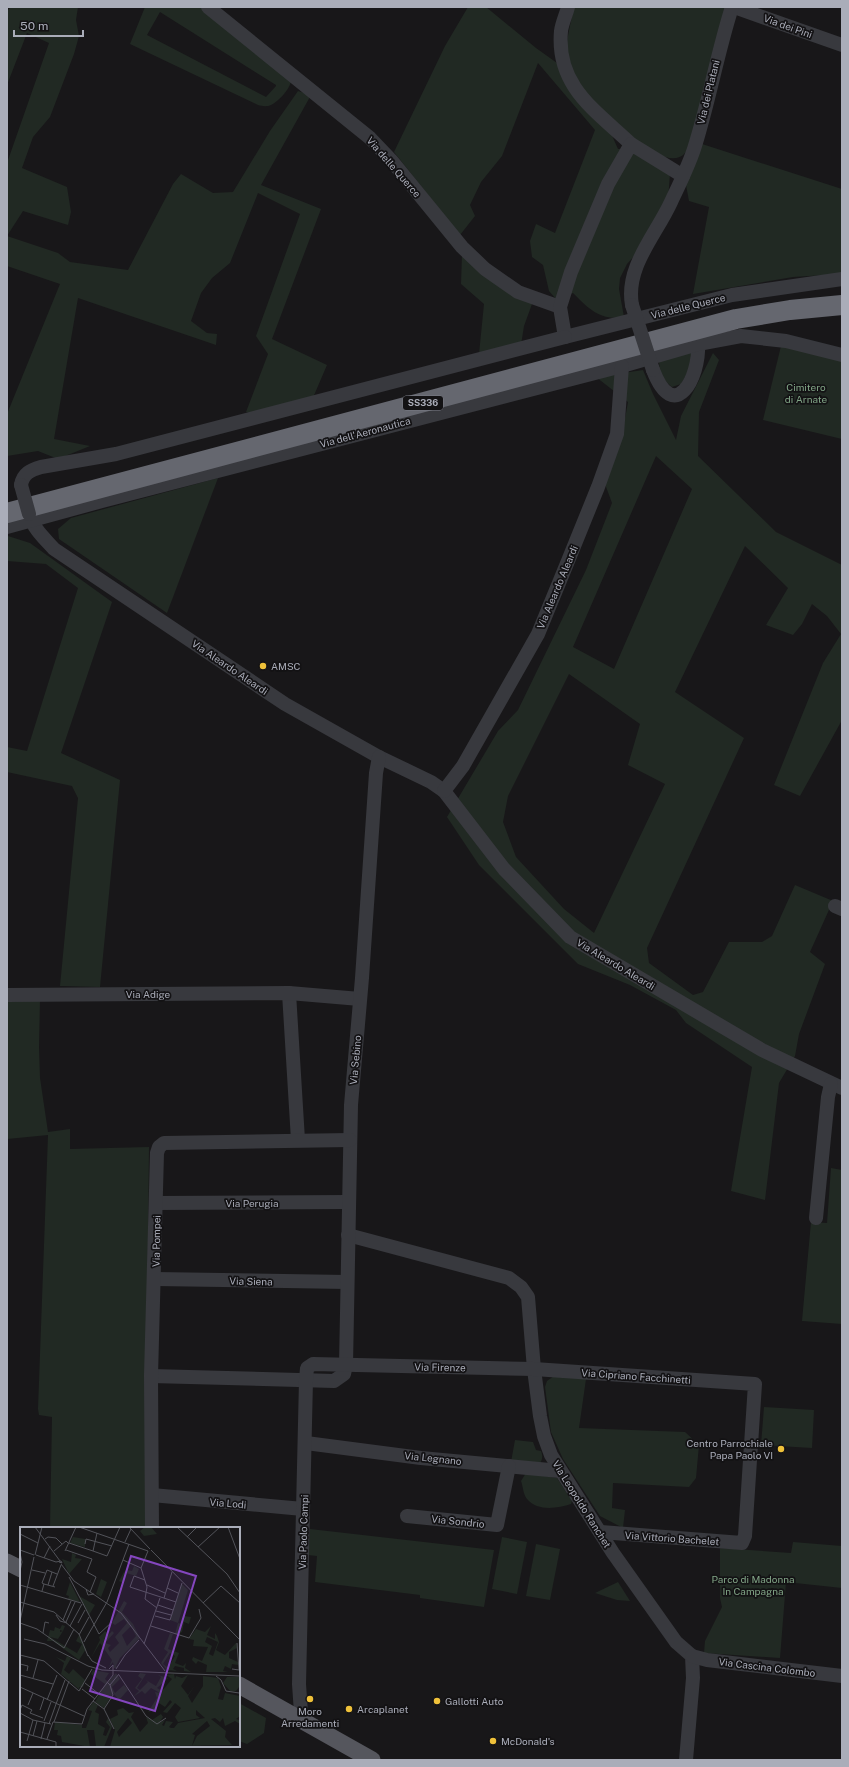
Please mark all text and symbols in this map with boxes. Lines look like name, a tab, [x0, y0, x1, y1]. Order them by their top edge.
scale bar	[14, 12, 83, 38]
street label: Via dei Pini	[762, 12, 814, 40]
text: 50 m	[20, 19, 48, 33]
street label: Via dei Platani	[694, 59, 722, 125]
street label: Via delle Querce	[364, 134, 424, 200]
street label: Via delle Querce	[650, 291, 727, 321]
park label: Cimitero di Arnate	[785, 381, 828, 405]
road number: SS336	[403, 396, 443, 410]
street label: Via dell'Aeronautica	[318, 414, 412, 450]
street label: Via Aleardo Aleardi	[534, 544, 580, 630]
street label: Via Aleardo Aleardi	[190, 637, 270, 697]
place label: AMSC	[271, 660, 301, 672]
marker: AMSC	[258, 661, 268, 671]
street label: Via Aleardo Aleardi	[575, 936, 657, 992]
street label: Via Adige	[126, 988, 171, 1000]
street label: Via Sebino	[347, 1035, 363, 1085]
street label: Via Perugia	[225, 1197, 279, 1209]
street label: Via Pompei	[150, 1215, 162, 1267]
street label: Via Siena	[229, 1275, 273, 1287]
street label: Via Firenze	[414, 1361, 466, 1373]
street label: Via Cipriano Facchinetti	[581, 1366, 691, 1386]
place label: Centro Parrochiale Papa Paolo VI	[686, 1437, 773, 1461]
marker: Centro Parrochiale Papa Paolo VI	[776, 1444, 786, 1454]
street label: Via Legnano	[404, 1449, 462, 1467]
street label: Via Leopoldo Ranchet	[550, 1458, 614, 1550]
street label: Via Paolo Campi	[296, 1494, 310, 1570]
street label: Via Lodi	[209, 1495, 247, 1511]
street label: Via Sondrio	[431, 1512, 485, 1530]
inset map	[20, 1527, 240, 1747]
street label: Via Vittorio Bachelet	[624, 1529, 720, 1547]
park label: Parco di Madonna In Campagna	[712, 1573, 794, 1597]
street label: Via Cascina Colombo	[718, 1655, 816, 1679]
marker: Moro Arredamenti	[305, 1694, 315, 1704]
place label: Gallotti Auto	[445, 1695, 504, 1707]
marker: Gallotti Auto	[432, 1696, 442, 1706]
place label: Arcaplanet	[357, 1703, 408, 1715]
marker: Arcaplanet	[344, 1704, 354, 1714]
place label: Moro Arredamenti	[281, 1705, 339, 1729]
place label: McDonald's	[501, 1735, 554, 1747]
marker: McDonald's	[488, 1736, 498, 1746]

